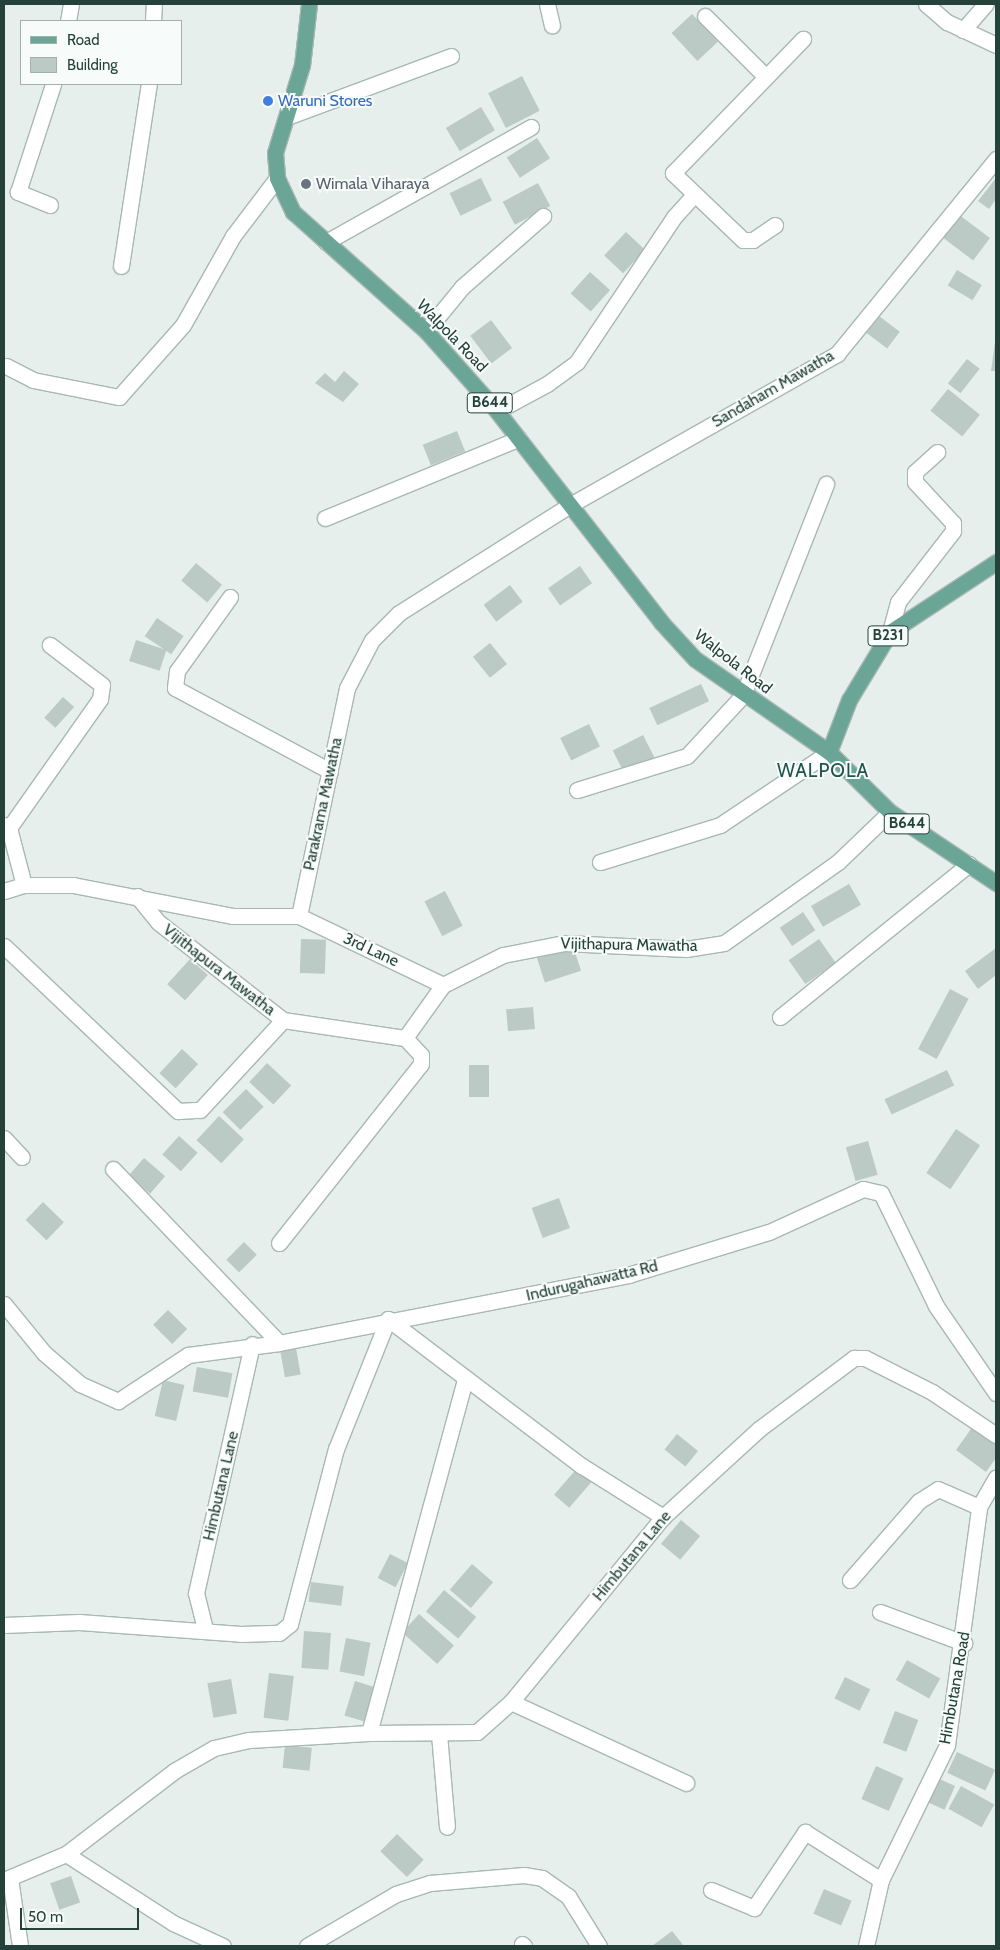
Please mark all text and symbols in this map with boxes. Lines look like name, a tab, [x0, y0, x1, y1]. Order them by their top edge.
legend	[20, 20, 182, 85]
text: Road	[67, 31, 100, 49]
text: Building	[67, 56, 118, 74]
place label: Waruni Stores	[278, 91, 372, 111]
marker: Waruni Stores	[262, 95, 274, 107]
place label: Wimala Viharaya	[316, 174, 429, 194]
marker: Wimala Viharaya	[300, 178, 312, 190]
street label: Walpola Road	[413, 296, 491, 376]
street label: Sandaham Mawatha	[709, 346, 837, 432]
road number: B644	[466, 390, 514, 416]
road number: B231	[867, 624, 909, 648]
street label: Walpola Road	[690, 626, 776, 698]
street label: Parakrama Mawatha	[300, 736, 346, 872]
district label: WALPOLA	[776, 760, 870, 782]
road number: B644	[883, 812, 931, 836]
street label: Vijithapura Mawatha	[159, 920, 279, 1020]
street label: 3rd Lane	[340, 929, 402, 971]
street label: Vijithapura Mawatha	[560, 934, 698, 956]
street label: Indurugahawatta Rd	[524, 1256, 660, 1306]
street label: Himbutana Lane	[199, 1429, 243, 1543]
street label: Himbutana Lane	[589, 1507, 675, 1605]
street label: Himbutana Road	[936, 1630, 974, 1746]
scale bar	[22, 1898, 141, 1930]
text: 50 m	[28, 1908, 63, 1926]

